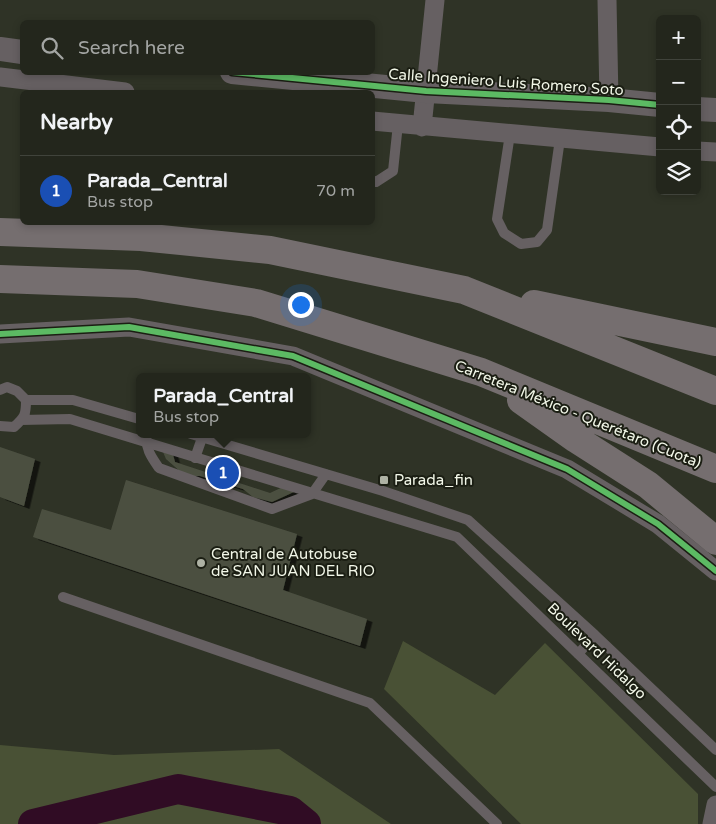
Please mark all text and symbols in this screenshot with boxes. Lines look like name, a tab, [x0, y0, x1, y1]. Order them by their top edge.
map controls	[656, 15, 701, 195]
button: +	[656, 15, 701, 60]
search box	[20, 20, 375, 75]
icon: search	[38, 34, 66, 62]
text: Search here	[78, 37, 185, 59]
button: −	[656, 60, 701, 105]
street label: Calle Ingeniero Luis Romero Soto	[388, 65, 624, 99]
button: locate	[656, 105, 701, 150]
text: Nearby	[40, 110, 113, 135]
button: layers	[656, 150, 701, 195]
text: Parada_Central	[87, 170, 228, 192]
text: 1	[51, 181, 61, 201]
text: 70 m	[316, 181, 355, 201]
text: Bus stop	[87, 192, 153, 212]
your location	[288, 292, 314, 318]
street label: Carretera México - Querétaro (Cuota)	[452, 356, 704, 472]
popup	[136, 373, 311, 438]
text: Parada_Central	[153, 385, 294, 407]
text: Bus stop	[153, 407, 219, 427]
pin: 1	[207, 454, 239, 492]
place label: Parada_fin	[394, 471, 473, 489]
marker: Parada_fin	[378, 474, 390, 486]
place label: Central de Autobuse de SAN JUAN DEL RIO	[211, 545, 375, 580]
marker: Central de Autobuse de SAN JUAN DEL RIO	[195, 557, 207, 569]
street label: Boulevard Hidalgo	[544, 599, 650, 703]

